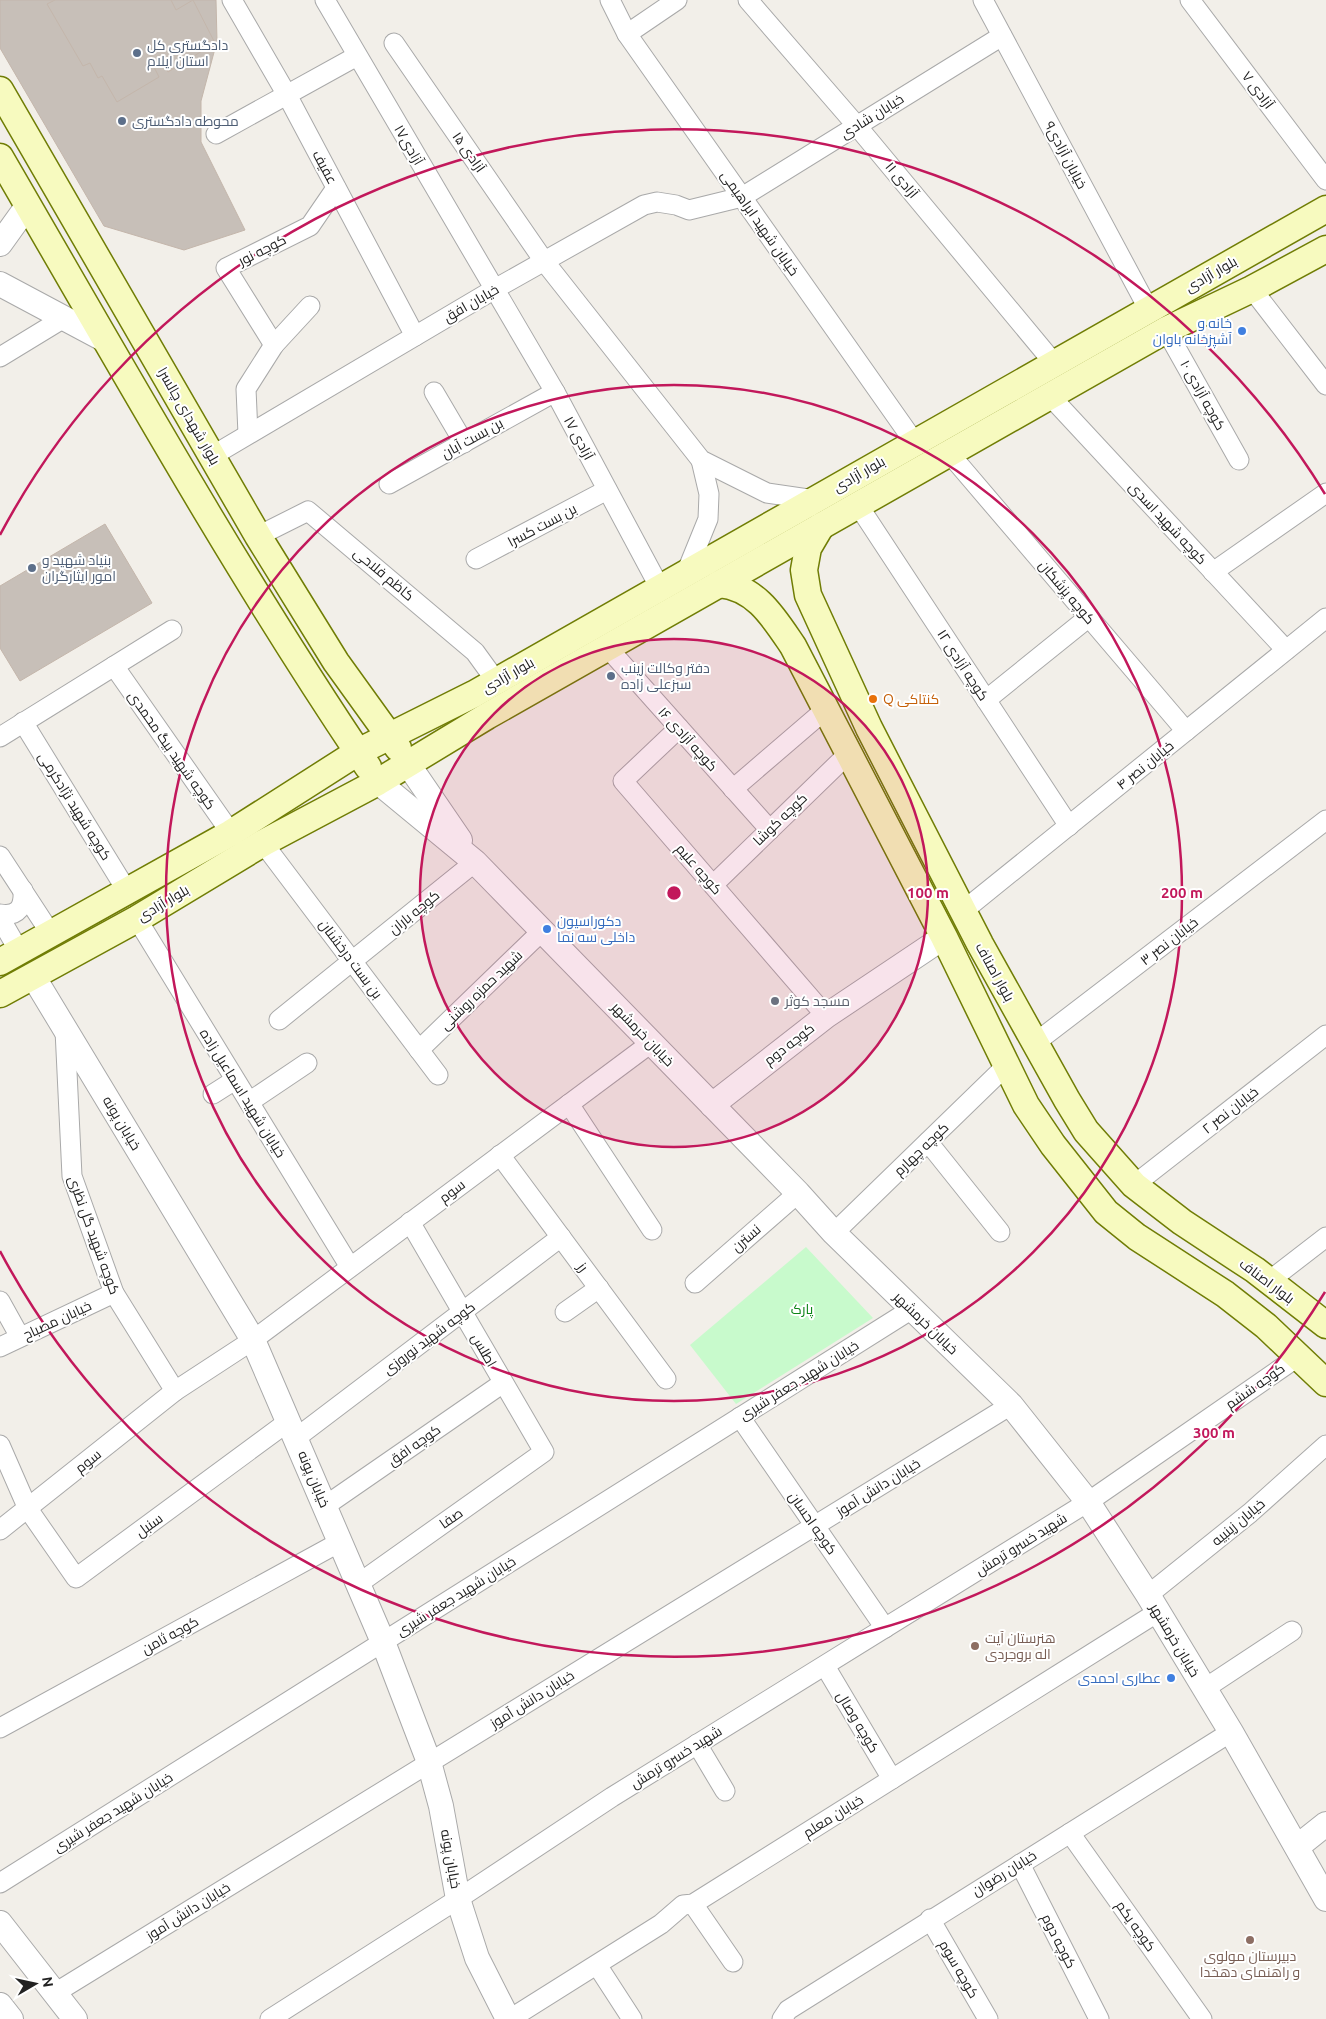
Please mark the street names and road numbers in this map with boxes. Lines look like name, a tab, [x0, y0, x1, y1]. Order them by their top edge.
street label: آزادی ۷	[1239, 68, 1277, 112]
street label: خیابان شادی	[837, 90, 907, 142]
street label: خیابان آزادی۹	[1042, 118, 1090, 192]
street label: آزادی۱۷	[391, 122, 427, 168]
street label: آزادی ۱۵	[449, 129, 489, 175]
street label: عفیف	[309, 147, 341, 187]
street label: آزادی ۱۱	[882, 159, 922, 202]
street label: خیابان شهید ابراهیمی	[718, 167, 802, 279]
street label: کوچه نور	[235, 231, 289, 271]
street label: بلوار آزادی	[1182, 253, 1240, 295]
street label: خیابان افق	[440, 281, 502, 326]
street label: کوچه آزادی ۱۰	[1175, 357, 1229, 434]
street label: بلوار شهدای چالسرا	[153, 364, 223, 469]
street label: بن بست آبان	[438, 414, 506, 462]
street label: آزادی ۱۷	[561, 414, 597, 463]
street label: بلوار آزادی	[830, 453, 888, 495]
street label: کوچه شهید اسدی	[1124, 478, 1210, 569]
street label: بن بست کسرا	[505, 500, 579, 550]
street label: کاظم فلاحی	[349, 544, 417, 605]
street label: کوچه پزشکان	[1034, 557, 1098, 628]
street label: کوچه آزادی ۱۲	[932, 627, 992, 705]
street label: بلوار آزادی	[479, 654, 537, 696]
street label: کوچه شهید بیگ محمدی	[123, 688, 219, 813]
street label: کوچه آزادی ۱۶	[654, 704, 721, 776]
street label: خیابان نصر ۴	[1113, 737, 1177, 793]
street label: کوچه شهید نژادکرمی	[34, 749, 115, 864]
street label: کوچه کوشا	[750, 789, 812, 850]
street label: کوچه علیم	[671, 840, 725, 899]
street label: بلوار آزادی	[134, 881, 192, 925]
street label: کوچه باران	[385, 887, 444, 939]
street label: خیابان نصر ۳	[1137, 914, 1201, 968]
street label: بن بست درخشنان	[316, 916, 386, 1002]
street label: بلوار اصناف	[972, 940, 1018, 1004]
street label: شهید حمزه روشنی	[437, 947, 525, 1033]
street label: خیابان خرمشهر	[608, 998, 678, 1069]
street label: کوچه دوم	[761, 1020, 818, 1070]
street label: خیابان شهید اسماعیل زاده	[197, 1026, 289, 1160]
street label: خیابان نصر ۲	[1199, 1083, 1261, 1137]
street label: خیابان پونه	[98, 1093, 144, 1154]
street label: کوچه چهارم	[890, 1119, 953, 1180]
street label: کوچه شهید گل نظری	[63, 1174, 123, 1297]
street label: سوم	[436, 1176, 469, 1208]
street label: نسترن	[728, 1221, 764, 1255]
street label: بلوار اصناف	[1236, 1255, 1298, 1307]
street label: رز	[574, 1258, 592, 1275]
street label: خیابان خرمشهر	[890, 1288, 961, 1358]
street label: خیابان مصباح	[20, 1297, 94, 1344]
street label: کوچه شهید نوروزی	[380, 1298, 479, 1379]
street label: اطلس	[468, 1330, 500, 1370]
street label: خیابان شهید جعفر شیری	[736, 1337, 862, 1423]
street label: کوچه ششم	[1222, 1360, 1289, 1414]
street label: کوچه افق	[385, 1421, 445, 1471]
street label: سوم	[72, 1446, 105, 1478]
street label: خیابان پونه	[293, 1448, 333, 1511]
street label: خیابان دانش آموز	[832, 1455, 923, 1520]
street label: کوچه احسان	[784, 1489, 840, 1559]
street label: خیابان زینبیه	[1208, 1495, 1268, 1549]
street label: صفا	[436, 1504, 466, 1532]
street label: شهید خسرو ترمش	[972, 1509, 1070, 1579]
street label: سنبل	[132, 1510, 166, 1540]
street label: خیابان شهید جعفر شیری	[393, 1553, 519, 1639]
street label: خیابان خرمشهر	[1146, 1600, 1203, 1680]
street label: کوچه ثامن	[139, 1613, 202, 1659]
street label: خیابان دانش آموز	[486, 1667, 577, 1732]
street label: کوچه وصال	[832, 1689, 882, 1757]
street label: شهید خسرو ترمش	[627, 1722, 725, 1792]
street label: خیابان شهید جعفر شیری	[50, 1769, 176, 1855]
street label: خیابان معلم	[800, 1791, 867, 1842]
street label: خیابان پونه	[436, 1828, 464, 1890]
street label: خیابان رضوان	[969, 1847, 1039, 1899]
street label: خیابان دانش آموز	[142, 1879, 233, 1944]
street label: کوچه یکم	[1111, 1898, 1159, 1956]
street label: کوچه دوم	[1037, 1911, 1080, 1972]
street label: کوچه سوم	[934, 1937, 982, 2002]

